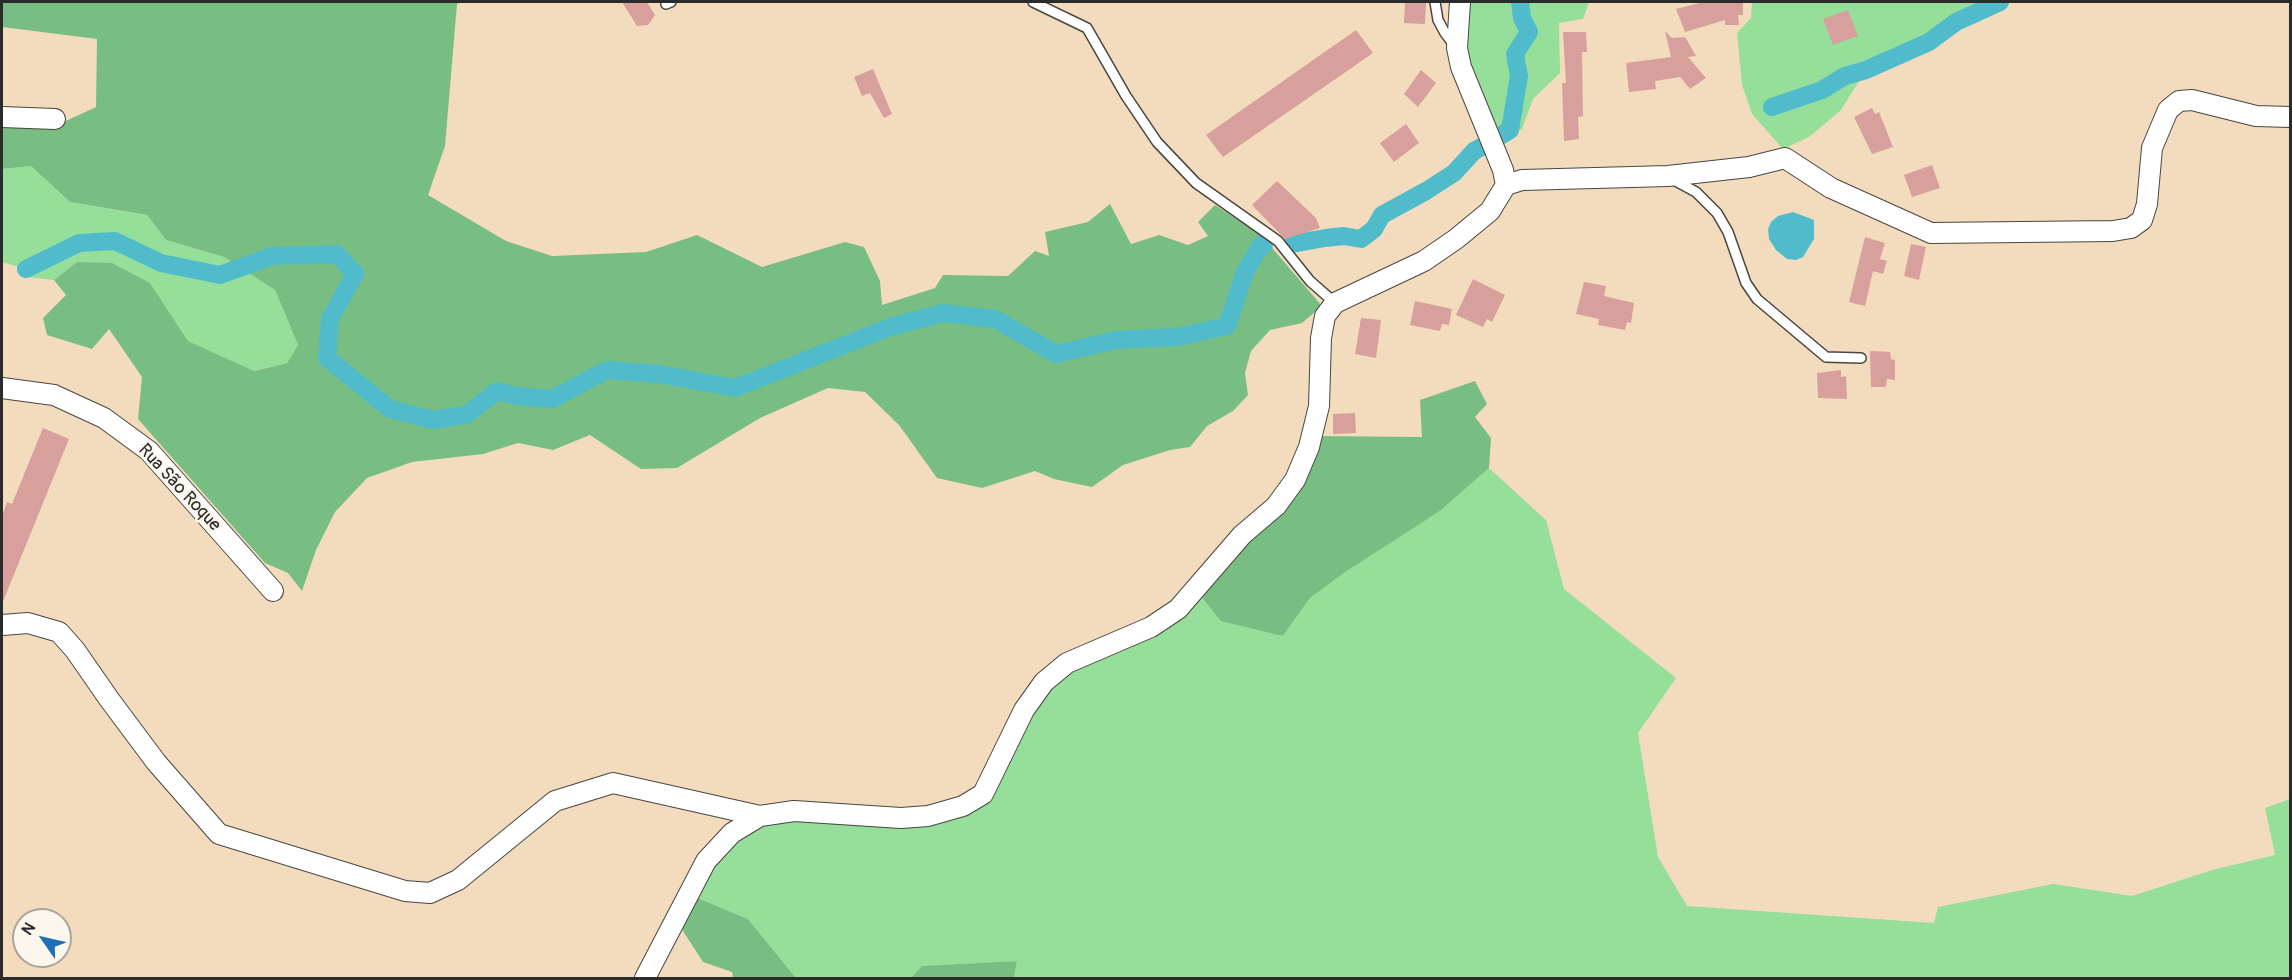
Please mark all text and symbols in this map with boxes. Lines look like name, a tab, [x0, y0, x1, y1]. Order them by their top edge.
street label: Rua São Roque	[133, 440, 225, 536]
north arrow	[12, 908, 72, 968]
text: N	[17, 919, 40, 939]

